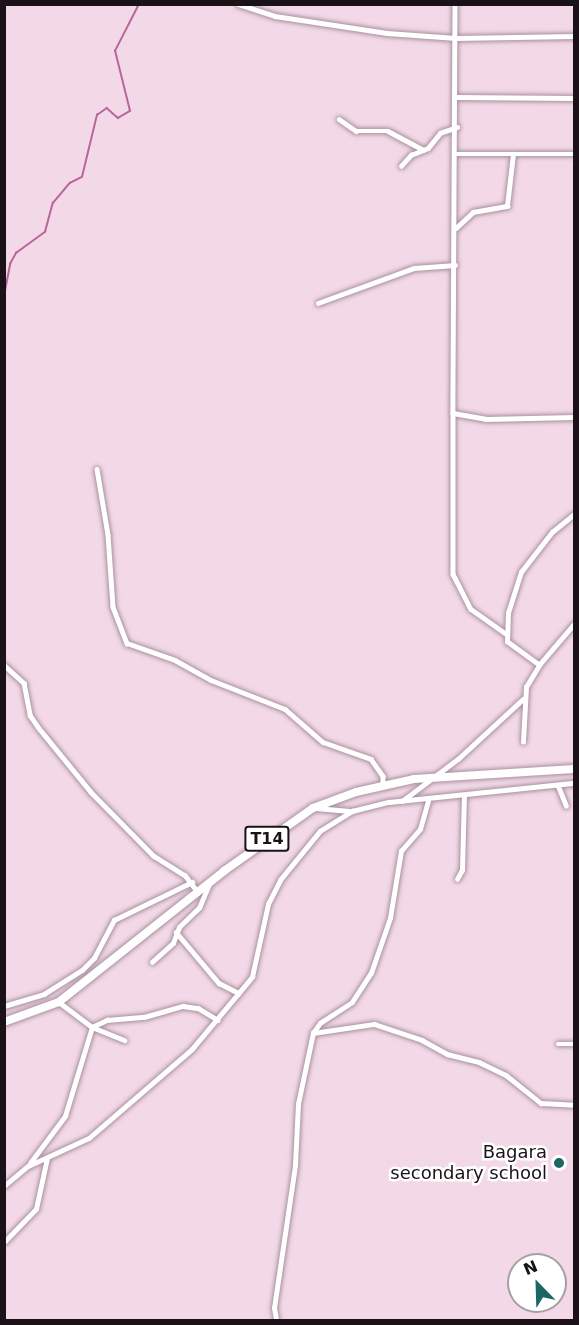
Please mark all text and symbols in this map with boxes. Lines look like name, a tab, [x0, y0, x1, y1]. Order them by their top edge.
road number: T14	[243, 826, 291, 852]
place label: Bagara secondary school	[390, 1142, 547, 1184]
marker: Bagara secondary school	[552, 1156, 566, 1170]
north arrow	[507, 1253, 567, 1313]
text: N	[521, 1256, 540, 1279]

